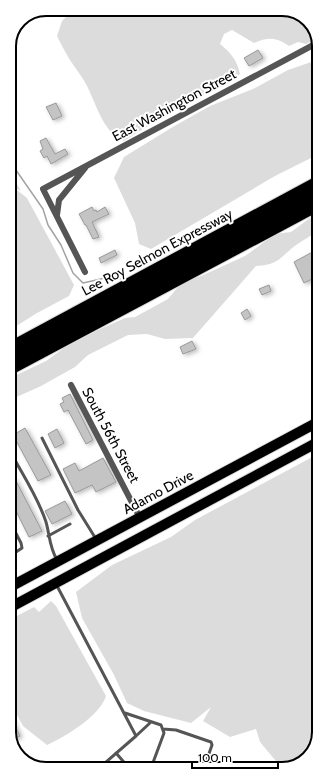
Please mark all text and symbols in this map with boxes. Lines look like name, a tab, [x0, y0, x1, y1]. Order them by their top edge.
street label: East Washington Street	[109, 65, 239, 145]
street label: Lee Roy Selmon Expressway	[78, 204, 236, 300]
street label: South 56th Street	[78, 384, 144, 486]
street label: Adamo Drive	[120, 466, 196, 518]
scale bar	[192, 744, 278, 770]
text: 100 m	[198, 750, 232, 765]

